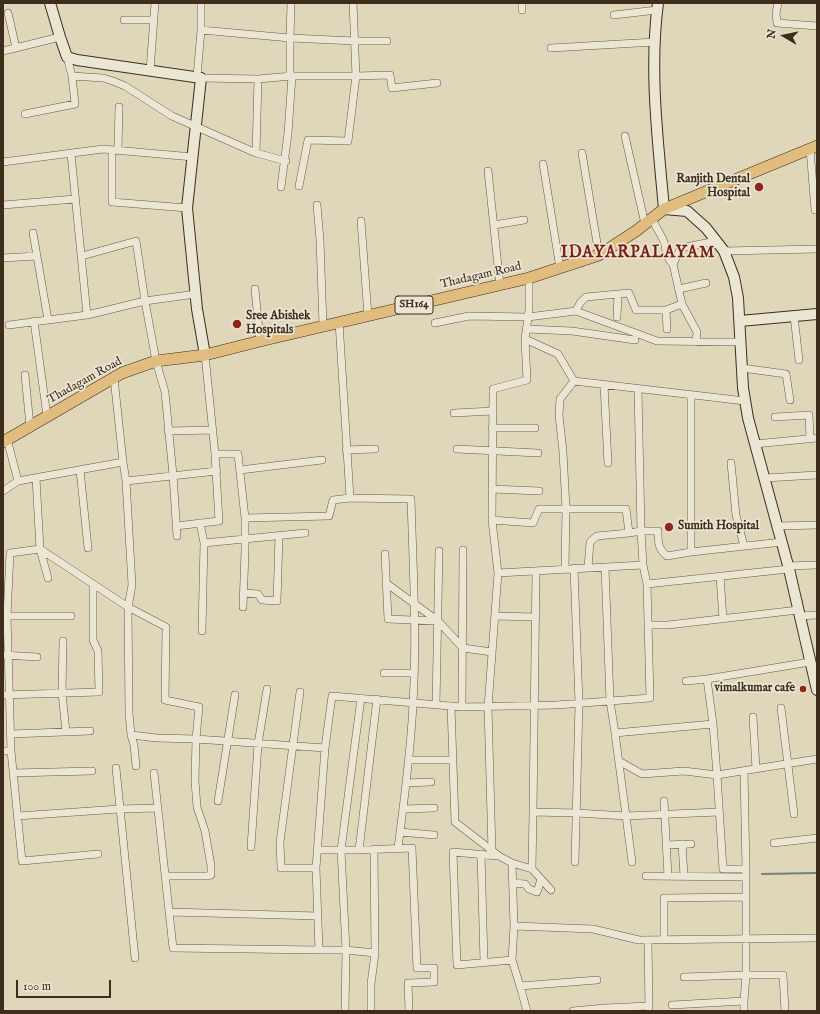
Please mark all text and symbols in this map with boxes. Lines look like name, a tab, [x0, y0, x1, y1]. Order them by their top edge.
north arrow	[764, 16, 804, 56]
text: N	[764, 28, 780, 40]
place label: Ranjith Dental Hospital	[676, 173, 750, 201]
marker: Ranjith Dental Hospital	[753, 181, 765, 193]
district label: IDAYARPALAYAM	[561, 244, 715, 264]
street label: Thadagam Road	[439, 260, 523, 292]
road number: SH164	[395, 296, 433, 314]
place label: Sree Abishek Hospitals	[246, 310, 310, 338]
marker: Sree Abishek Hospitals	[231, 318, 243, 330]
street label: Thadagam Road	[45, 355, 125, 407]
place label: Sumith Hospital	[678, 520, 759, 534]
marker: Sumith Hospital	[663, 521, 675, 533]
place label: vimalkumar cafe	[714, 682, 795, 696]
marker: vimalkumar cafe	[798, 684, 808, 694]
scale bar	[18, 972, 113, 998]
text: 100 m	[23, 979, 51, 994]

